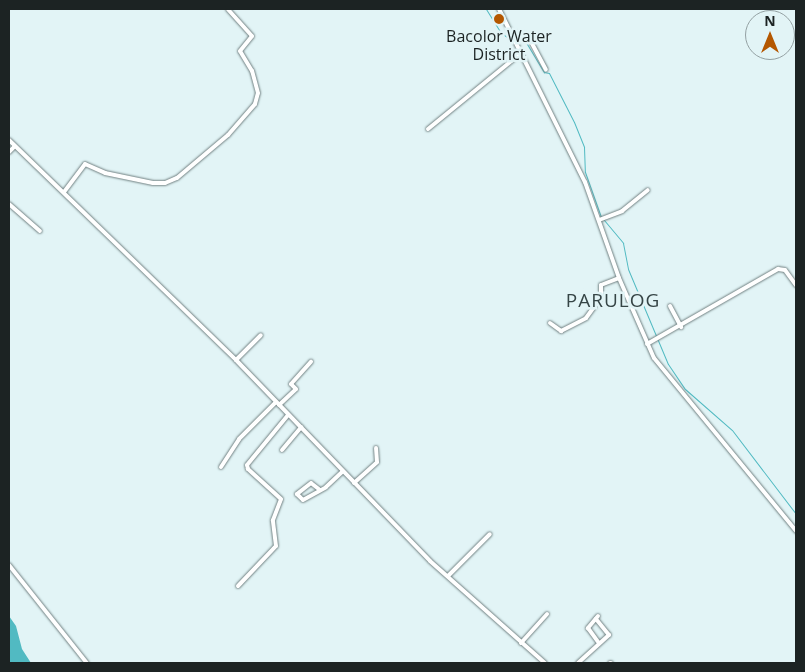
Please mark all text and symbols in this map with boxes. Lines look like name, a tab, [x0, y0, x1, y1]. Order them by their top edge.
north arrow	[745, 10, 795, 60]
text: N	[764, 11, 776, 30]
marker: Bacolor Water District	[493, 13, 505, 25]
place label: Bacolor Water District	[446, 26, 552, 64]
district label: PARULOG	[565, 290, 661, 312]

